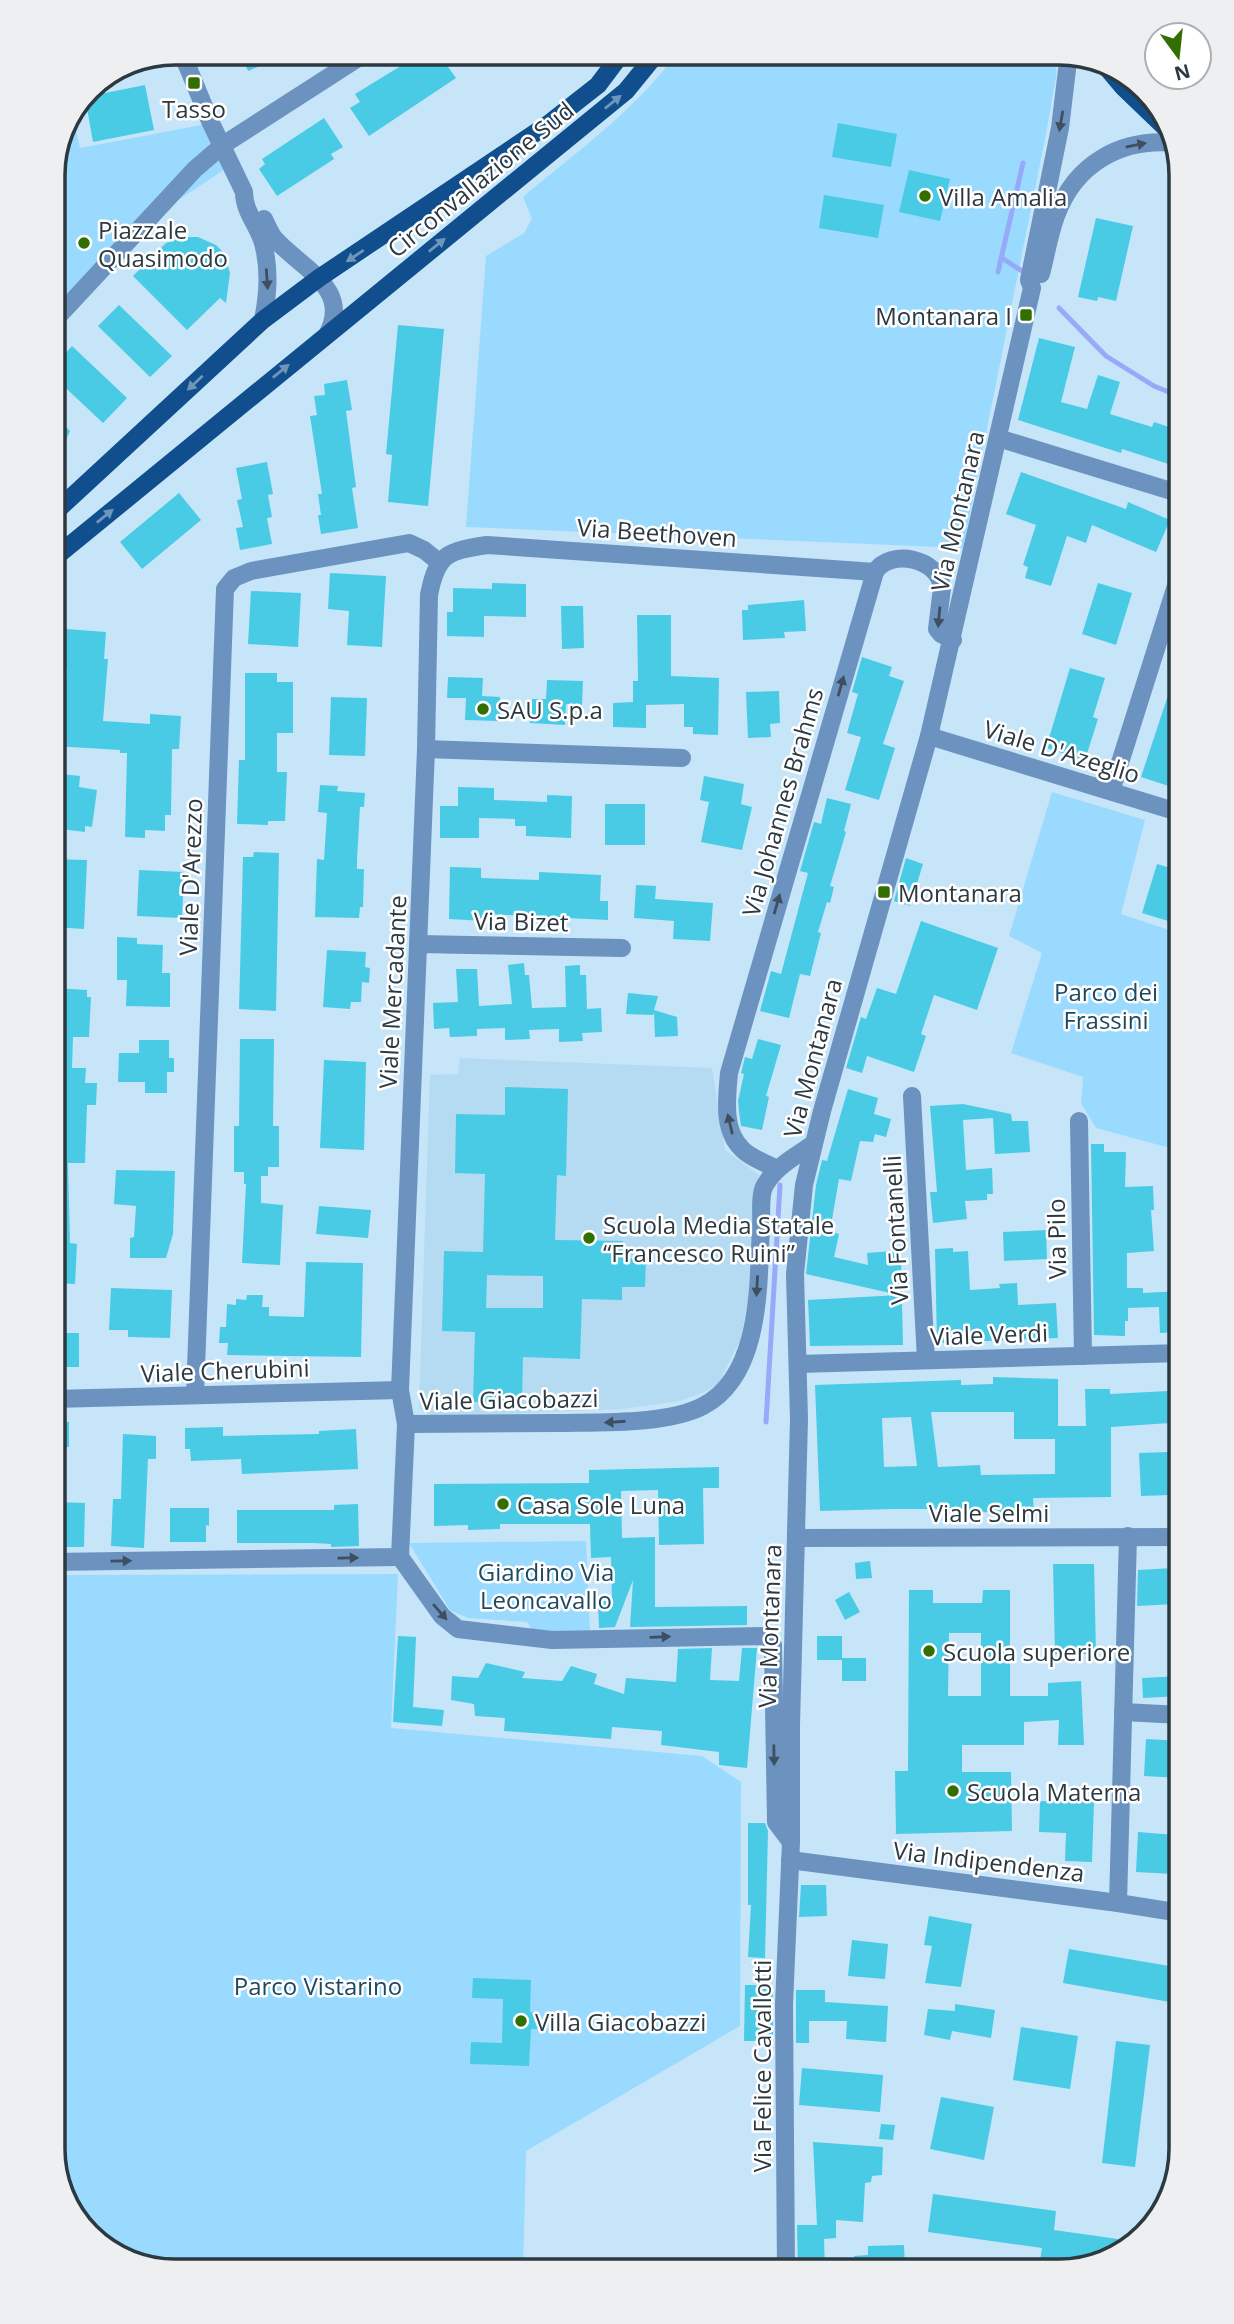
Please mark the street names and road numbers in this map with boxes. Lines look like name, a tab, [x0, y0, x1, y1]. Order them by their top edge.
street label: Circonvallazione Sud	[380, 93, 580, 265]
street label: Via Montanara	[923, 427, 991, 595]
street label: Via Beethoven	[576, 510, 738, 554]
street label: Via Johannes Brahms	[734, 684, 830, 920]
street label: Viale D'Azeglio	[980, 712, 1144, 790]
street label: Viale D'Arezzo	[171, 798, 209, 956]
street label: Viale Mercadante	[370, 894, 414, 1090]
street label: Via Bizet	[473, 904, 569, 938]
street label: Via Montanara	[775, 975, 849, 1141]
street label: Via Fontanelli	[875, 1154, 915, 1306]
street label: Via Pilo	[1039, 1198, 1073, 1280]
street label: Viale Verdi	[930, 1315, 1048, 1353]
street label: Viale Cherubini	[140, 1351, 310, 1389]
street label: Viale Giacobazzi	[419, 1381, 599, 1417]
street label: Viale Selmi	[929, 1496, 1049, 1529]
street label: Via Montanara	[750, 1544, 788, 1708]
street label: Via Indipendenza	[891, 1833, 1087, 1889]
street label: Via Felice Cavallotti	[745, 1960, 778, 2172]

